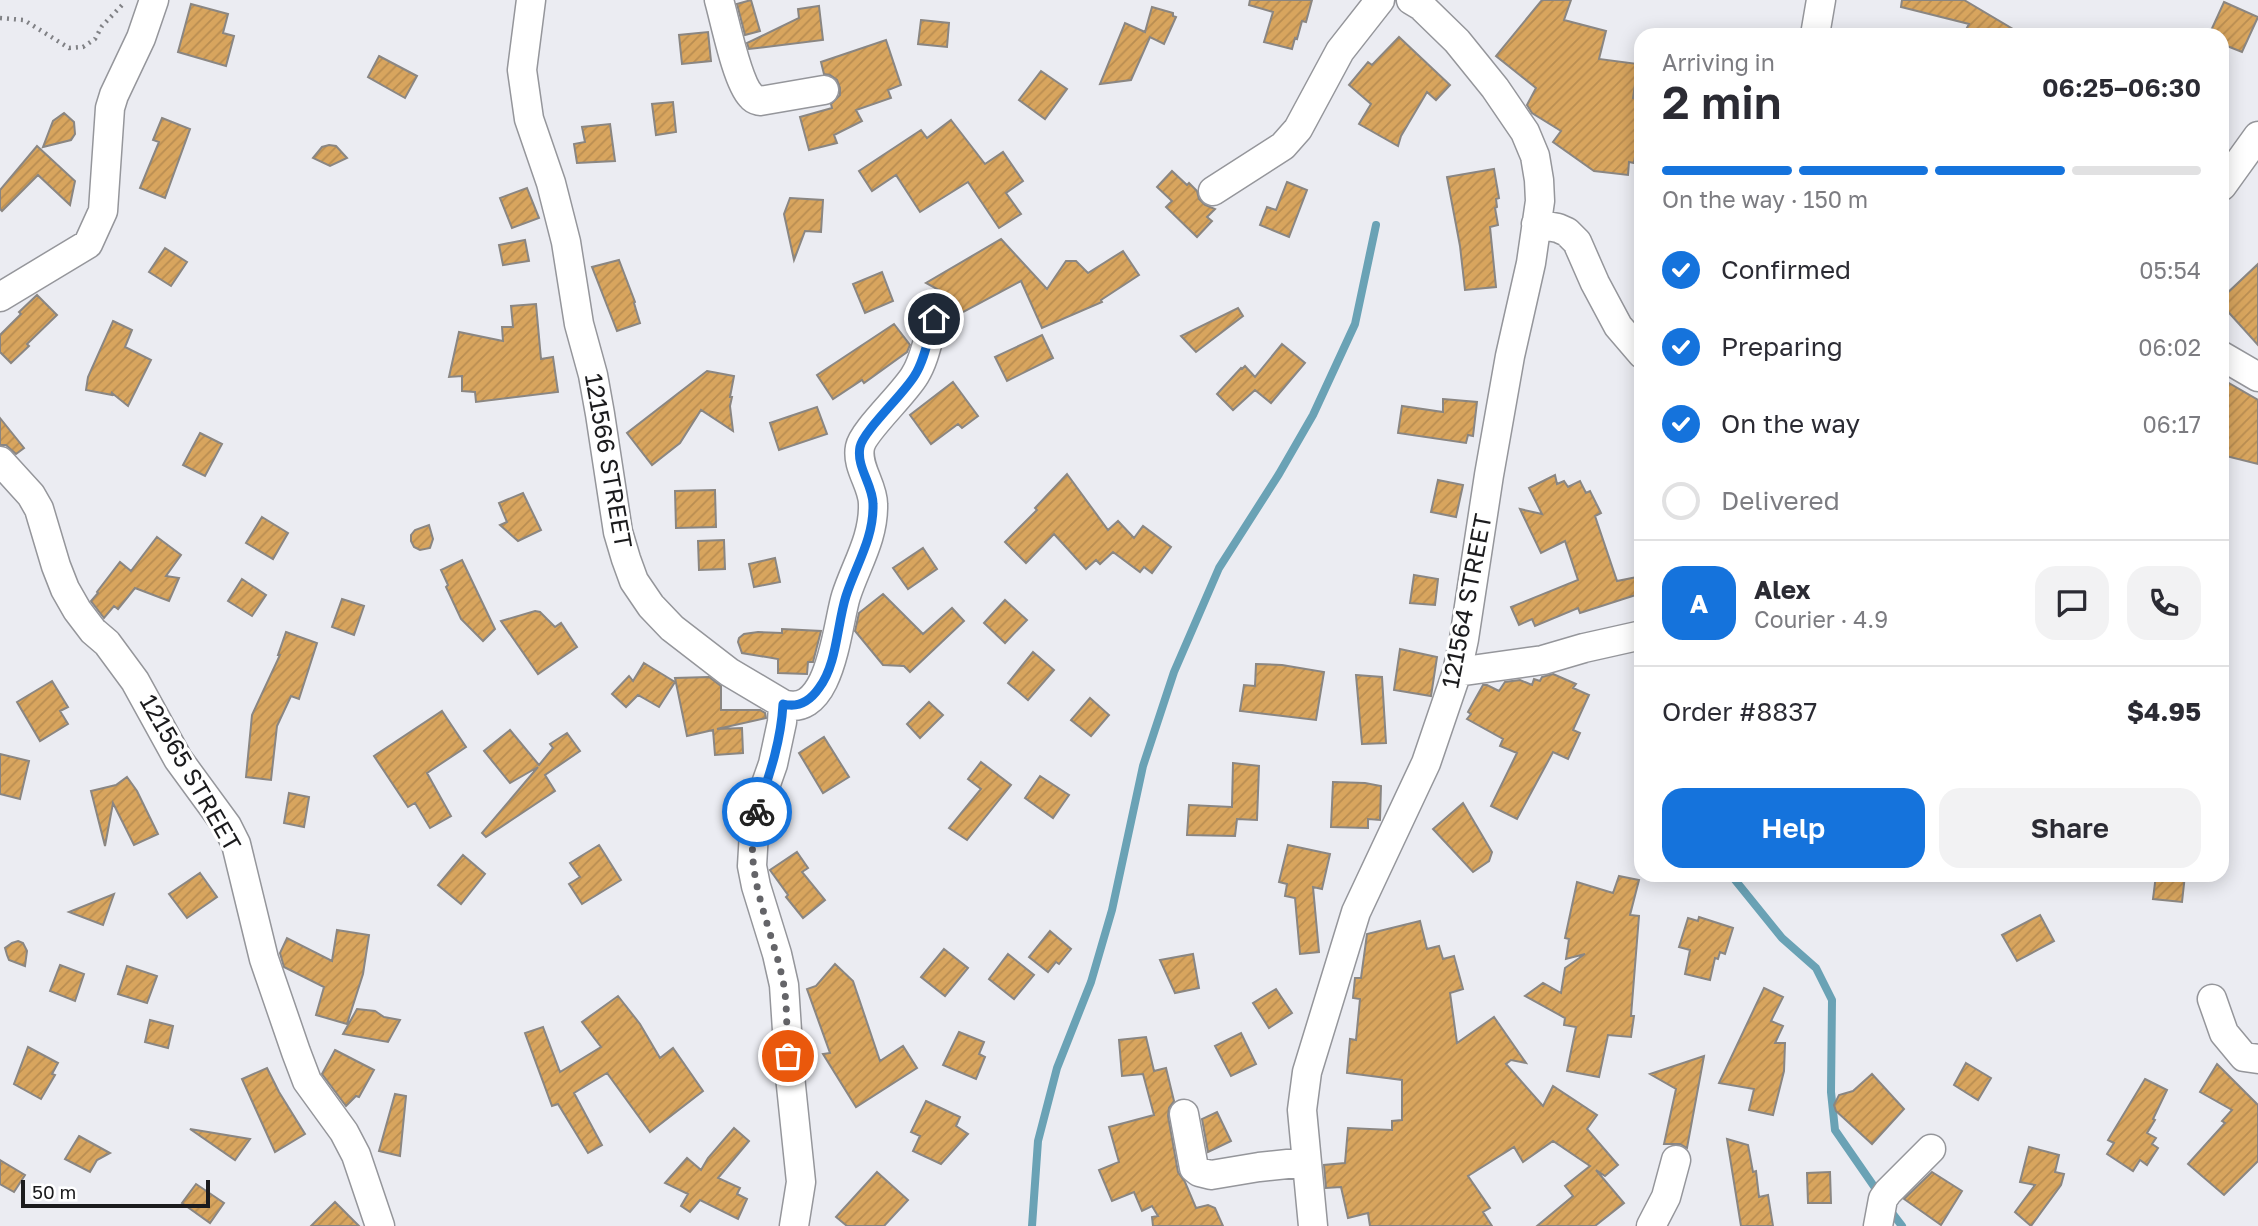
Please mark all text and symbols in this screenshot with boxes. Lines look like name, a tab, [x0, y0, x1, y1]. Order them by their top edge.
text: Arriving in	[1662, 48, 1775, 76]
text: 06:25–06:30	[2042, 72, 2201, 103]
text: 2 min	[1662, 74, 1782, 129]
text: On the way · 150 m	[1662, 185, 1868, 213]
icon: check	[1662, 251, 1700, 289]
text: Confirmed	[1721, 254, 1851, 285]
text: 05:54	[2139, 256, 2201, 284]
pin	[904, 289, 964, 349]
icon: home	[915, 300, 953, 338]
icon: check	[1662, 328, 1700, 366]
text: Preparing	[1721, 331, 1843, 362]
text: 06:02	[2138, 333, 2201, 361]
street label: 121566 STREET	[580, 371, 639, 550]
icon: check	[1662, 405, 1700, 443]
text: On the way	[1721, 408, 1860, 439]
text: 06:17	[2143, 410, 2201, 438]
text: Delivered	[1721, 485, 1840, 516]
street label: 121564 STREET	[1434, 511, 1497, 690]
button: chat	[2035, 566, 2109, 640]
button: phone	[2127, 566, 2201, 640]
text: Alex	[1754, 574, 1811, 605]
text: A	[1690, 588, 1708, 619]
text: Courier · 4.9	[1754, 605, 1888, 633]
street label: 121565 STREET	[135, 689, 248, 856]
text: Order #8837	[1662, 696, 1817, 727]
text: $4.95	[2127, 696, 2201, 727]
courier	[722, 777, 792, 847]
button: Help	[1662, 788, 1925, 868]
button: Share	[1939, 788, 2201, 868]
icon: bike	[738, 793, 776, 831]
pin	[758, 1026, 818, 1086]
icon: bag	[769, 1037, 807, 1075]
scale bar	[21, 1177, 210, 1209]
text: 50 m	[32, 1180, 76, 1203]

